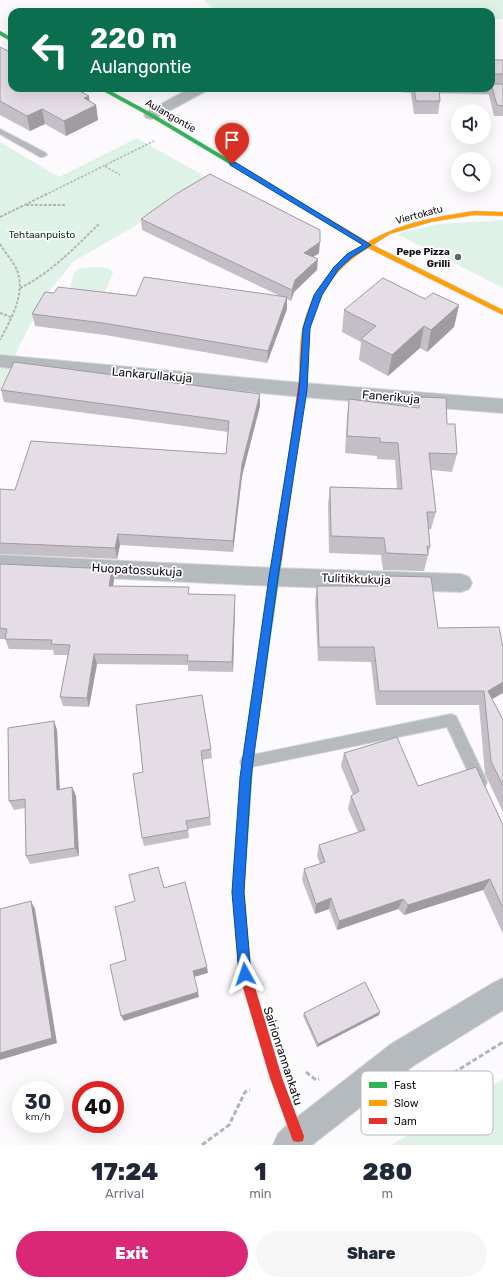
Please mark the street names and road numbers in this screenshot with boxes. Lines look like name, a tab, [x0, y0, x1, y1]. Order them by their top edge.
street label: Aulangontie	[143, 97, 198, 135]
street label: Viertokatu	[394, 203, 444, 227]
street label: Lankarullakuja	[111, 365, 193, 385]
street label: Fanerikuja	[362, 388, 420, 406]
street label: Huopatossukuja	[91, 561, 183, 579]
street label: Tulitikkukuja	[321, 571, 391, 587]
street label: Sairionrannankatu	[260, 1005, 306, 1107]

